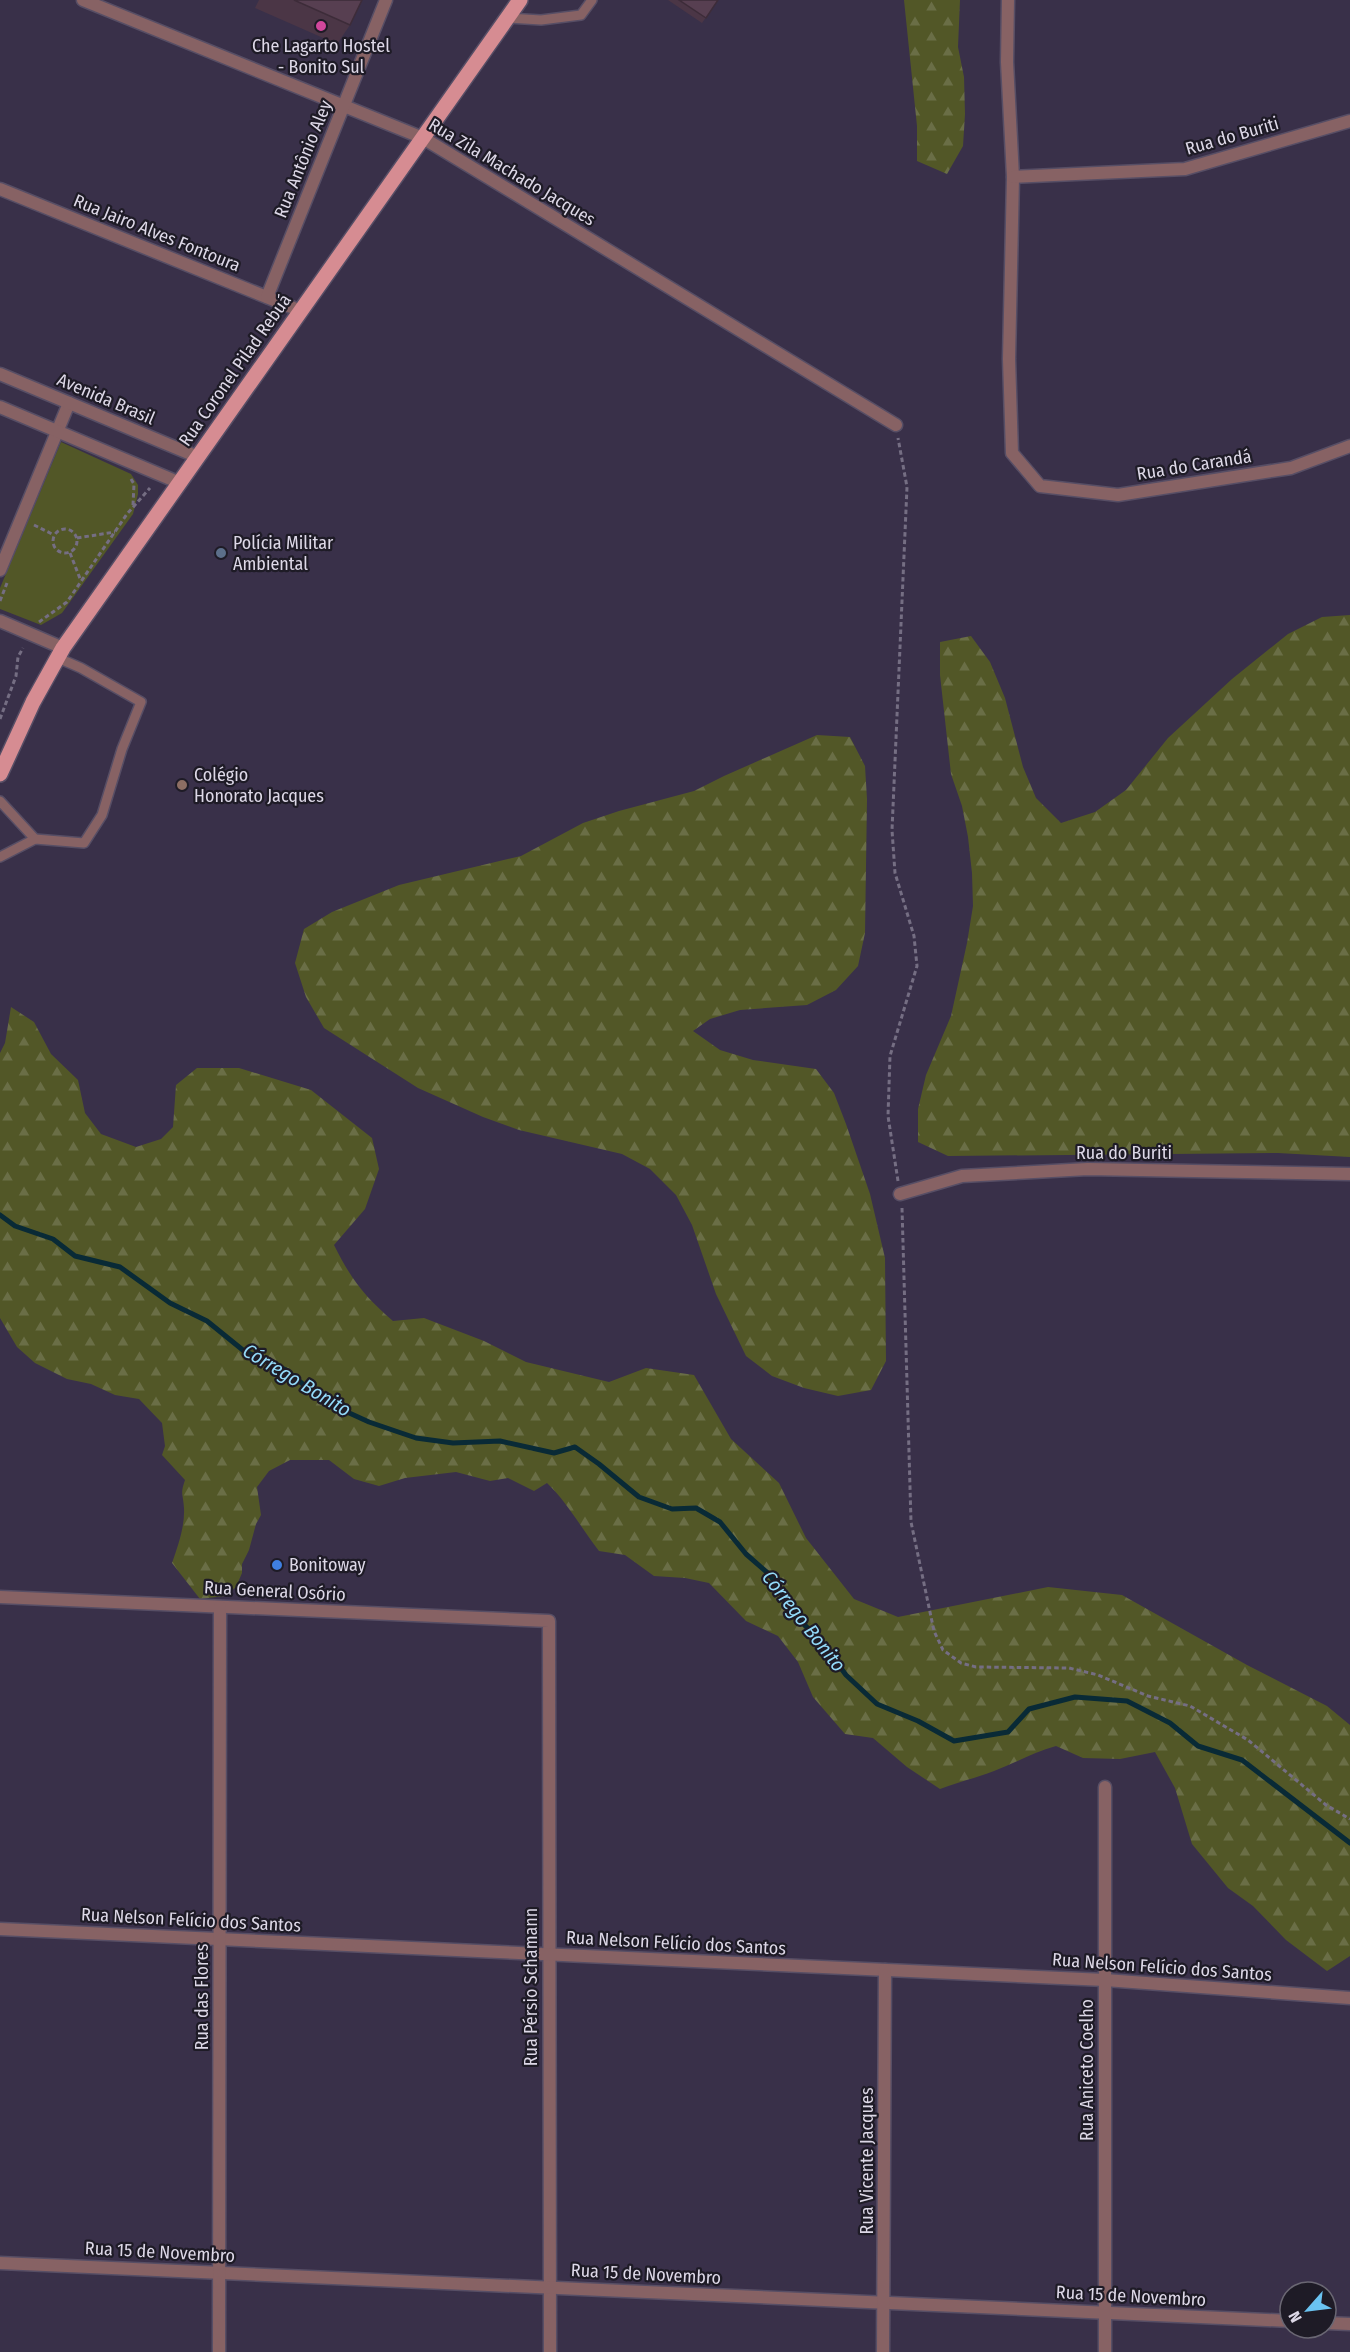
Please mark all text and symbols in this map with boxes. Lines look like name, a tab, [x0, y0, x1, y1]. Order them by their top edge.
marker: Che Lagarto Hostel - Bonito Sul	[314, 19, 328, 33]
place label: Che Lagarto Hostel - Bonito Sul	[252, 35, 390, 78]
street label: Rua Antônio Aley	[269, 97, 337, 221]
street label: Rua do Buriti	[1183, 112, 1281, 160]
street label: Rua Zila Machado Jacques	[425, 113, 600, 231]
street label: Rua Jairo Alves Fontoura	[70, 189, 244, 277]
street label: Rua Coronel Pilad Rebuá	[174, 290, 296, 450]
street label: Avenida Brasil	[54, 369, 159, 430]
street label: Rua do Carandá	[1135, 445, 1253, 485]
place label: Polícia Militar Ambiental	[233, 532, 334, 575]
marker: Polícia Militar Ambiental	[214, 546, 228, 560]
place label: Colégio Honorato Jacques	[194, 764, 324, 807]
marker: Colégio Honorato Jacques	[175, 778, 189, 792]
street label: Rua do Buriti	[1076, 1142, 1172, 1164]
water label: Córrego Bonito	[239, 1338, 355, 1422]
place label: Bonitoway	[289, 1554, 366, 1576]
marker: Bonitoway	[270, 1558, 284, 1572]
water label: Córrego Bonito	[757, 1566, 851, 1676]
street label: Rua General Osório	[204, 1576, 346, 1606]
street label: Rua Nelson Felício dos Santos	[81, 1903, 302, 1937]
street label: Rua Pérsio Schamann	[520, 1908, 542, 2066]
street label: Rua Nelson Felício dos Santos	[566, 1926, 787, 1960]
street label: Rua das Flores	[191, 1943, 213, 2050]
street label: Rua Nelson Felício dos Santos	[1051, 1948, 1273, 1986]
street label: Rua Aniceto Coelho	[1076, 1999, 1098, 2141]
street label: Rua Vicente Jacques	[856, 2087, 878, 2235]
street label: Rua 15 de Novembro	[84, 2237, 236, 2267]
street label: Rua 15 de Novembro	[570, 2259, 722, 2289]
north arrow	[1278, 2280, 1338, 2340]
street label: Rua 15 de Novembro	[1055, 2281, 1207, 2311]
text: N	[1285, 2308, 1306, 2326]

